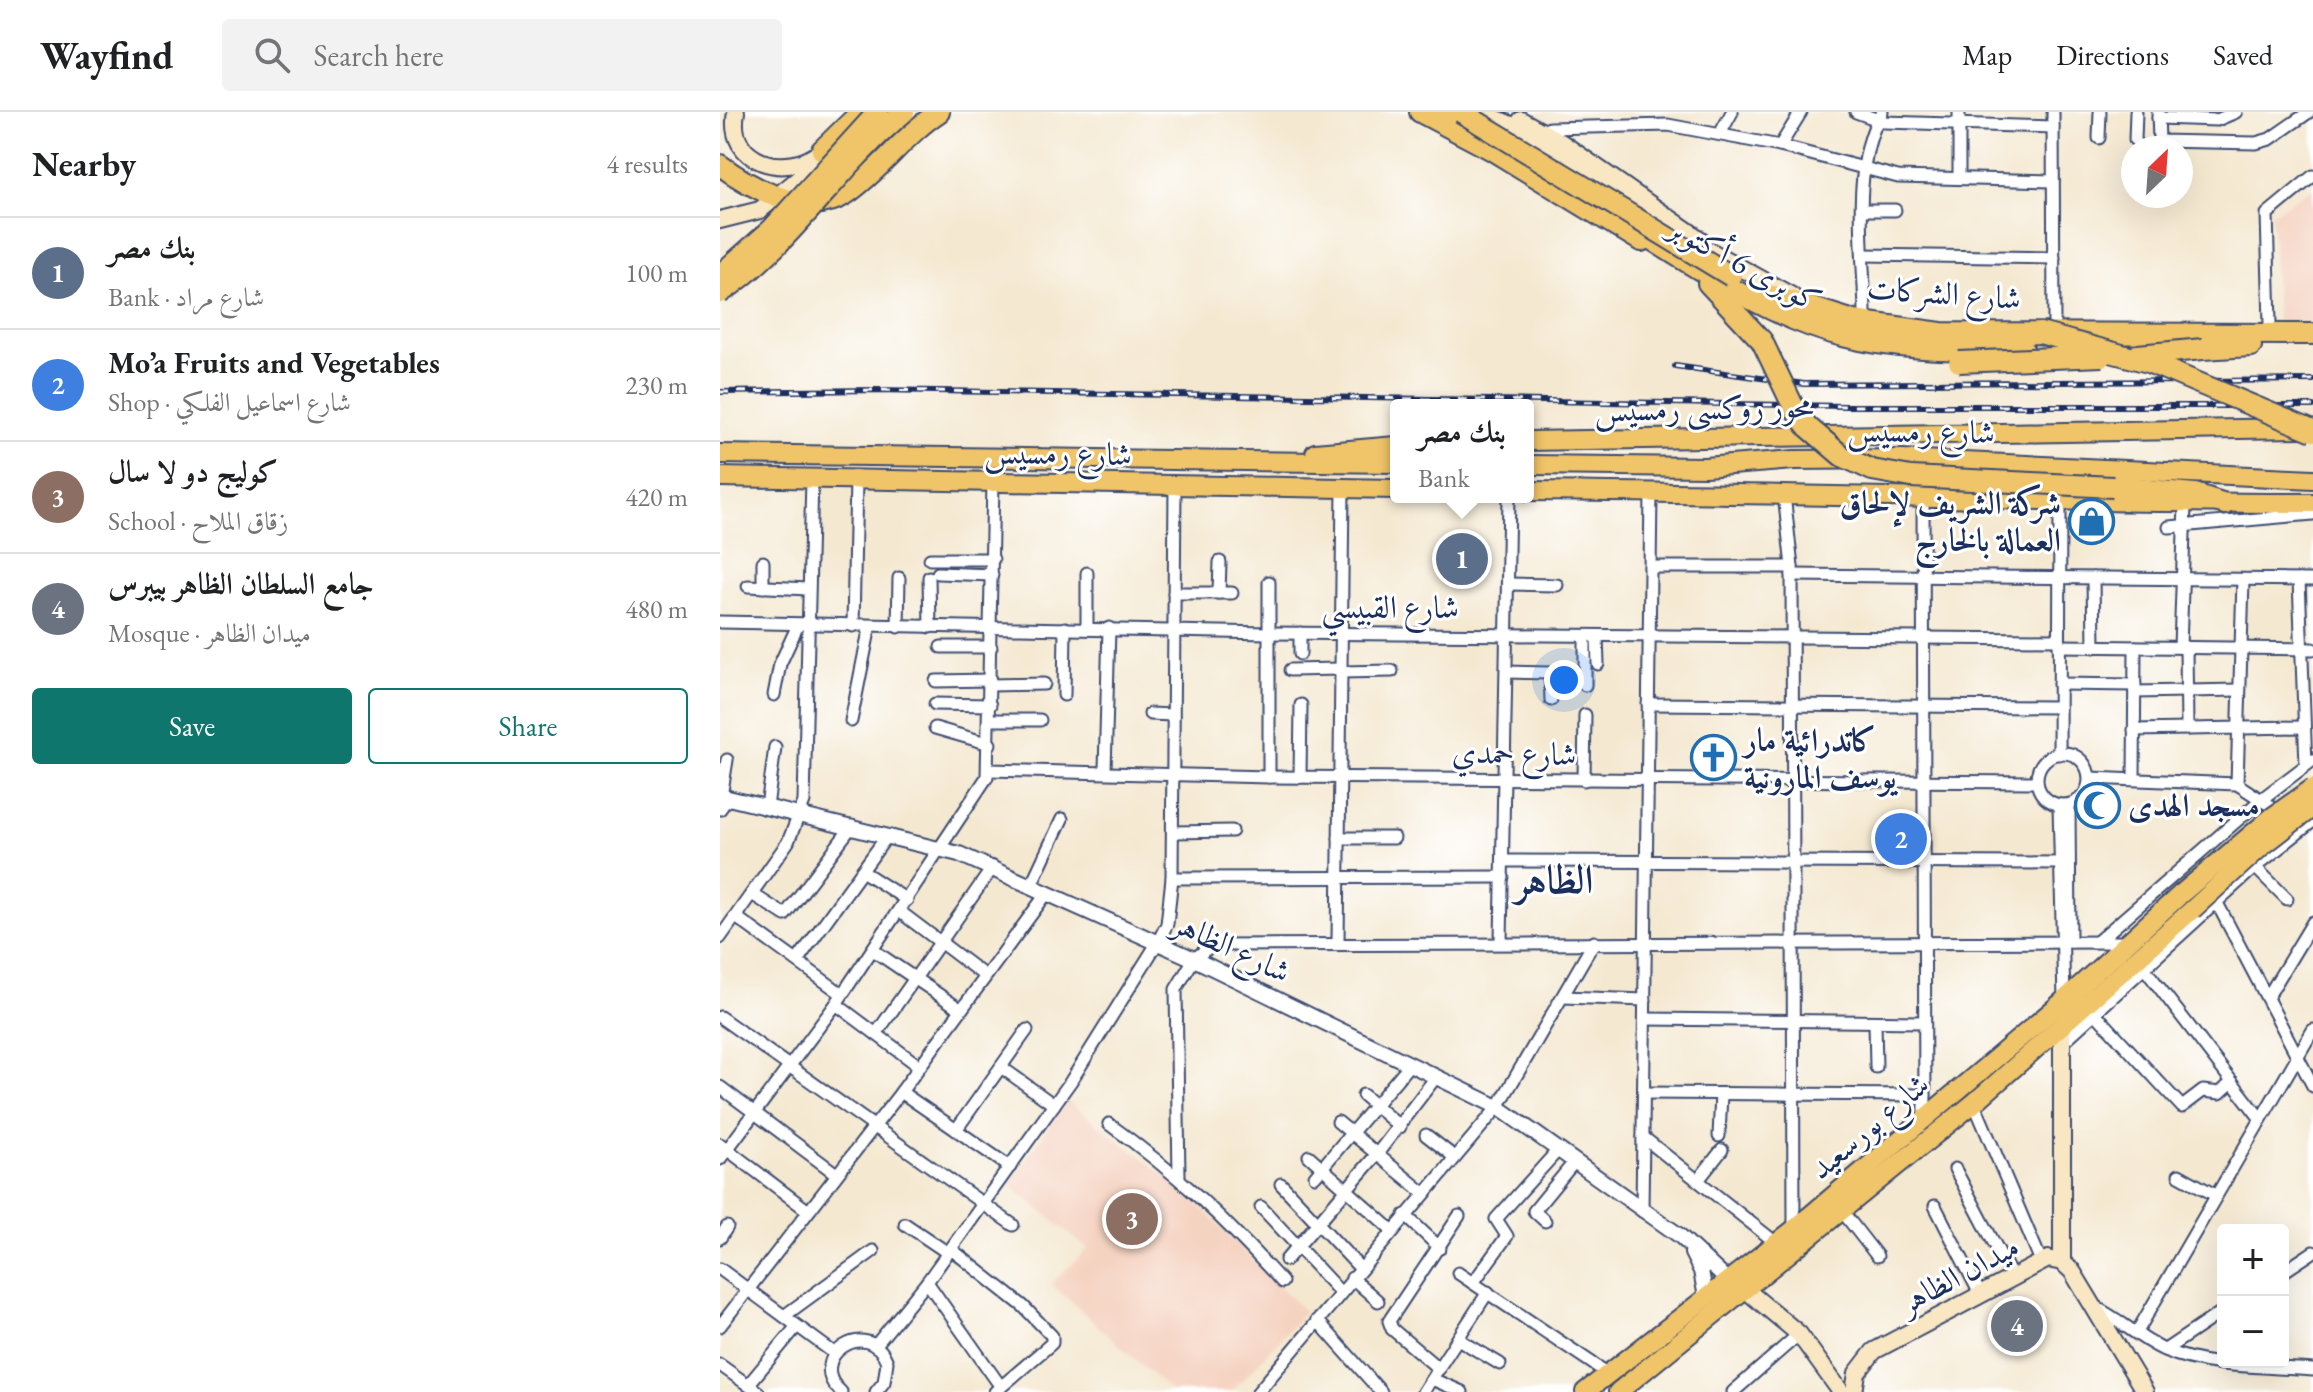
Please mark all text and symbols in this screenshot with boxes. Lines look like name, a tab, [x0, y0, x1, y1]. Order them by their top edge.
search box	[222, 19, 782, 91]
text: Wayfind	[40, 31, 174, 80]
icon: search	[250, 33, 294, 77]
text: Search here	[314, 36, 444, 75]
text: Map	[1962, 37, 2012, 73]
text: Directions	[2056, 37, 2169, 73]
text: Saved	[2213, 37, 2273, 73]
north arrow	[2121, 136, 2193, 208]
text: Nearby	[32, 142, 136, 186]
text: 4 results	[607, 147, 688, 181]
street label: كوبرى 6 أكتوبر	[1658, 204, 1829, 322]
text: بنك مصر	[108, 228, 196, 267]
text: 1	[51, 256, 65, 290]
text: 100 m	[625, 256, 688, 290]
street label: شارع الشركات	[1865, 267, 2022, 325]
text: Bank · شارع مراد	[108, 280, 264, 314]
text: Mo’a Fruits and Vegetables	[108, 343, 440, 382]
text: 2	[51, 368, 65, 402]
text: 230 m	[625, 368, 688, 402]
text: Shop · شارع اسماعيل الفلكي	[108, 385, 351, 419]
street label: محور روكسى رمسيس	[1594, 385, 1814, 433]
popup	[1390, 399, 1534, 503]
street label: شارع رمسيس	[1847, 409, 1995, 459]
text: بنك مصر	[1418, 412, 1506, 451]
street label: شارع رمسيس	[984, 431, 1132, 481]
text: كوليج دو لا سال	[108, 452, 278, 491]
text: Bank	[1418, 461, 1470, 495]
text: 3	[51, 480, 65, 514]
text: 420 m	[625, 480, 688, 514]
place label: شركة الشريف لإلحاق العمالة بالخارج	[1840, 482, 2061, 569]
shop icon: شركة الشريف لإلحاق العمالة بالخارج	[2068, 497, 2116, 545]
text: School · زقاق الملاح	[108, 504, 288, 538]
pin: 1	[1436, 529, 1488, 589]
text: جامع السلطان الظاهر بيبرس	[108, 564, 374, 603]
street label: شارع القبيسي	[1321, 586, 1459, 637]
text: 4	[51, 592, 65, 626]
text: 480 m	[625, 592, 688, 626]
text: Mosque · ميدان الظاهر	[108, 616, 311, 650]
your location	[1544, 660, 1584, 700]
button: Save	[32, 688, 352, 764]
button: Share	[368, 688, 688, 764]
place label: كاتدرائية مار يوسف المارونية	[1741, 719, 1898, 798]
street label: شارع حمدي	[1451, 731, 1577, 781]
church icon: كاتدرائية مار يوسف المارونية	[1689, 734, 1737, 782]
mosque icon: مسجد الهدى	[2073, 781, 2121, 829]
place label: مسجد الهدى	[2128, 784, 2260, 826]
pin: 2	[1875, 809, 1927, 869]
district label: الظاهر	[1511, 853, 1593, 906]
street label: شارع الظاهر	[1161, 900, 1297, 998]
street label: شارع بورسعيد	[1800, 1063, 1942, 1193]
pin: 3	[1106, 1189, 1158, 1249]
map controls	[2217, 1224, 2289, 1368]
button: +	[2217, 1224, 2289, 1296]
street label: ميدان الظاهر	[1889, 1225, 2026, 1324]
pin: 4	[1991, 1296, 2043, 1356]
button: −	[2217, 1296, 2289, 1368]

